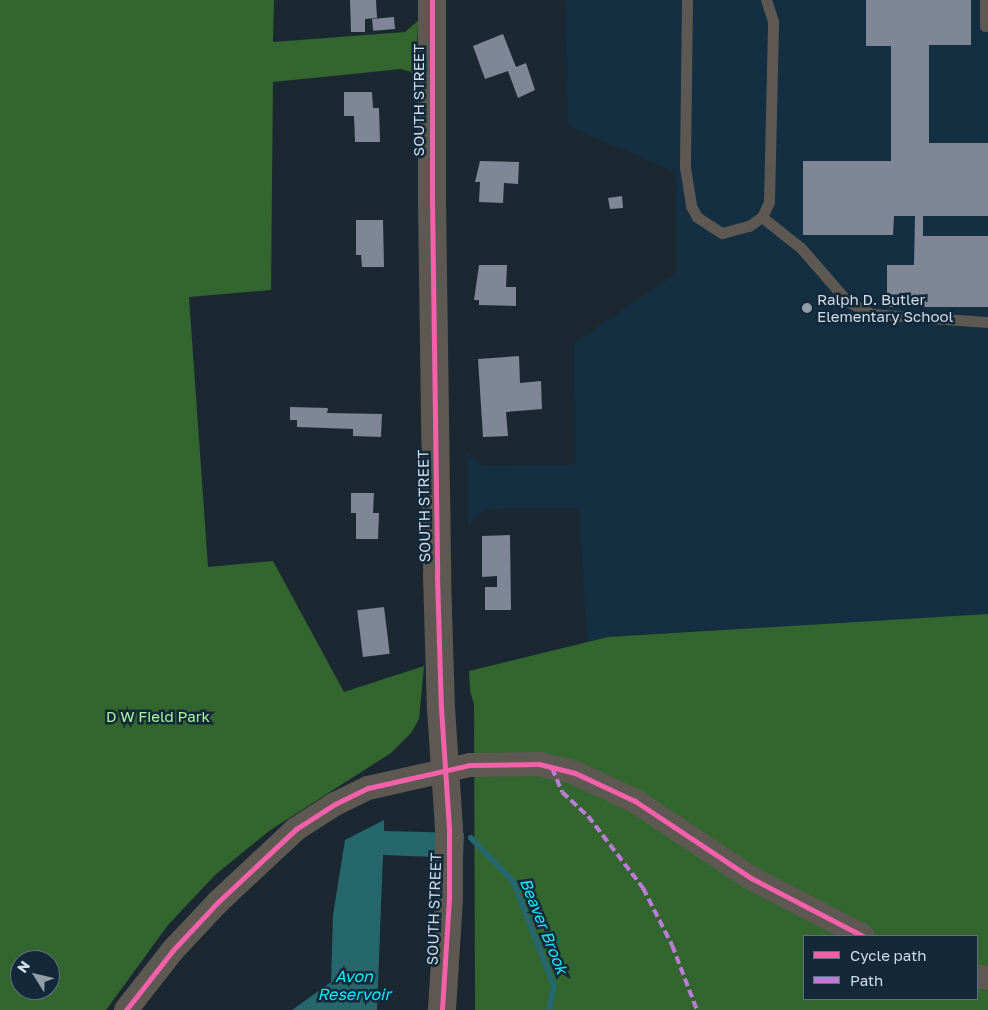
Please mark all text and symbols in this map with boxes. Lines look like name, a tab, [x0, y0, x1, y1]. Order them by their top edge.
street label: SOUTH STREET	[410, 44, 428, 156]
place label: Ralph D. Butler Elementary School	[817, 290, 953, 325]
marker: Ralph D. Butler Elementary School	[801, 302, 813, 314]
street label: SOUTH STREET	[414, 449, 434, 563]
park label: D W Field Park	[106, 708, 210, 726]
street label: SOUTH STREET	[423, 852, 445, 966]
water label: Beaver Brook	[516, 875, 572, 977]
legend	[803, 935, 978, 1000]
text: Cycle path	[850, 946, 926, 964]
north arrow	[10, 950, 60, 1000]
text: N	[13, 957, 33, 976]
water label: Avon Reservoir	[317, 966, 391, 1004]
text: Path	[850, 971, 883, 989]

